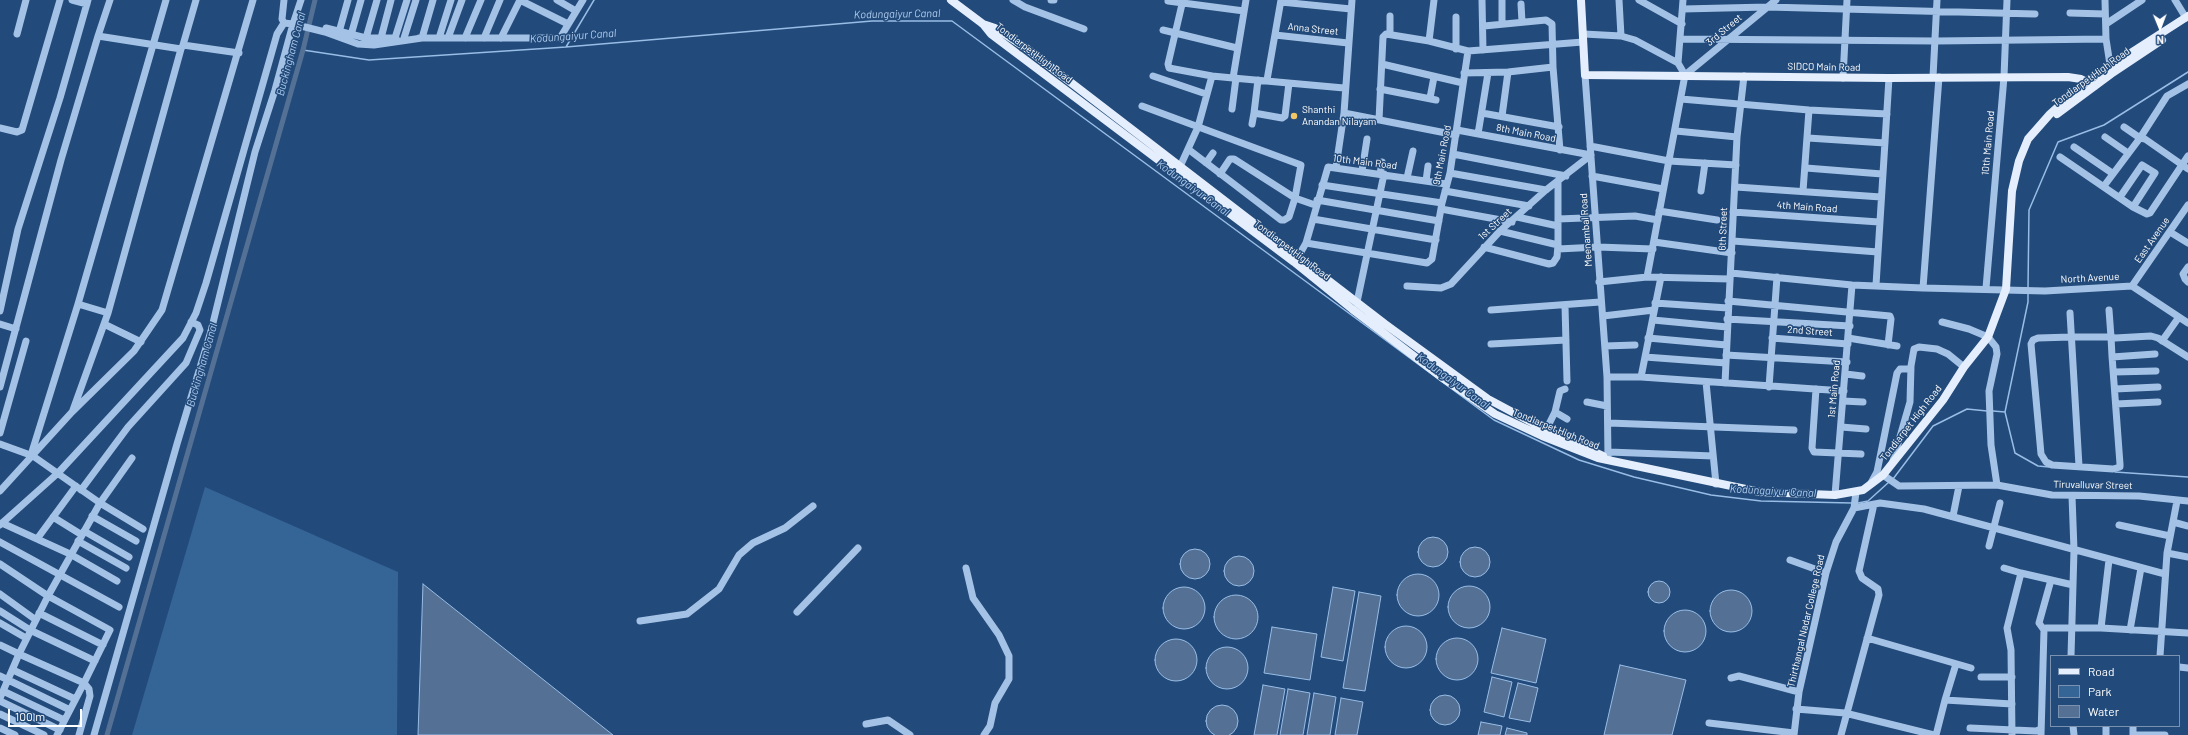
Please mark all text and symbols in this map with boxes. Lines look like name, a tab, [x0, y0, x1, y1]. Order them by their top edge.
water label: Kodungaiyur Canal	[854, 7, 940, 21]
north arrow	[2140, 8, 2180, 48]
water label: Buckingham Canal	[273, 11, 309, 97]
street label: 3rd Street	[1703, 11, 1745, 49]
street label: Tondiarpet High Road	[993, 20, 1075, 86]
street label: Anna Street	[1287, 20, 1339, 38]
water label: Kodungaiyur Canal	[529, 26, 617, 46]
text: N	[2156, 34, 2164, 47]
street label: Tondiarpet High Road	[2050, 45, 2132, 109]
street label: SIDCO Main Road	[1787, 60, 1861, 74]
place label: Shanthi Anandan Nilayam	[1302, 104, 1376, 128]
street label: 10th Main Road	[1979, 110, 1997, 176]
marker: Shanthi Anandan Nilayam	[1289, 111, 1299, 121]
street label: 8th Main Road	[1495, 121, 1557, 145]
street label: 9th Main Road	[1430, 124, 1454, 186]
street label: 10th Main Road	[1332, 152, 1398, 172]
water label: Kodungaiyur Canal	[1154, 157, 1232, 219]
street label: Meenambal Road	[1577, 193, 1595, 267]
street label: 4th Main Road	[1776, 199, 1838, 215]
street label: 1st Street	[1476, 206, 1514, 242]
street label: 6th Street	[1716, 207, 1730, 251]
street label: East Avenue	[2132, 215, 2172, 265]
street label: Tondiarpet High Road	[1251, 217, 1333, 283]
street label: North Avenue	[2060, 270, 2120, 286]
water label: Buckingham Canal	[184, 322, 220, 408]
street label: 2nd Street	[1787, 323, 1833, 339]
water label: Kodungaiyur Canal	[1414, 350, 1492, 412]
street label: 1st Main Road	[1825, 359, 1843, 419]
street label: Tondiarpet High Road	[1878, 383, 1944, 463]
street label: Tondiarpet High Road	[1511, 406, 1601, 452]
street label: Tiruvalluvar Street	[2053, 478, 2133, 492]
water label: Kodungaiyur Canal	[1729, 482, 1817, 500]
street label: Thirthangal Nadar College Road	[1785, 553, 1827, 689]
legend	[2050, 655, 2180, 727]
text: Road	[2088, 664, 2115, 678]
text: Park	[2088, 684, 2112, 698]
scale bar	[10, 701, 84, 727]
text: Water	[2088, 704, 2119, 718]
text: 100 m	[15, 709, 45, 723]

